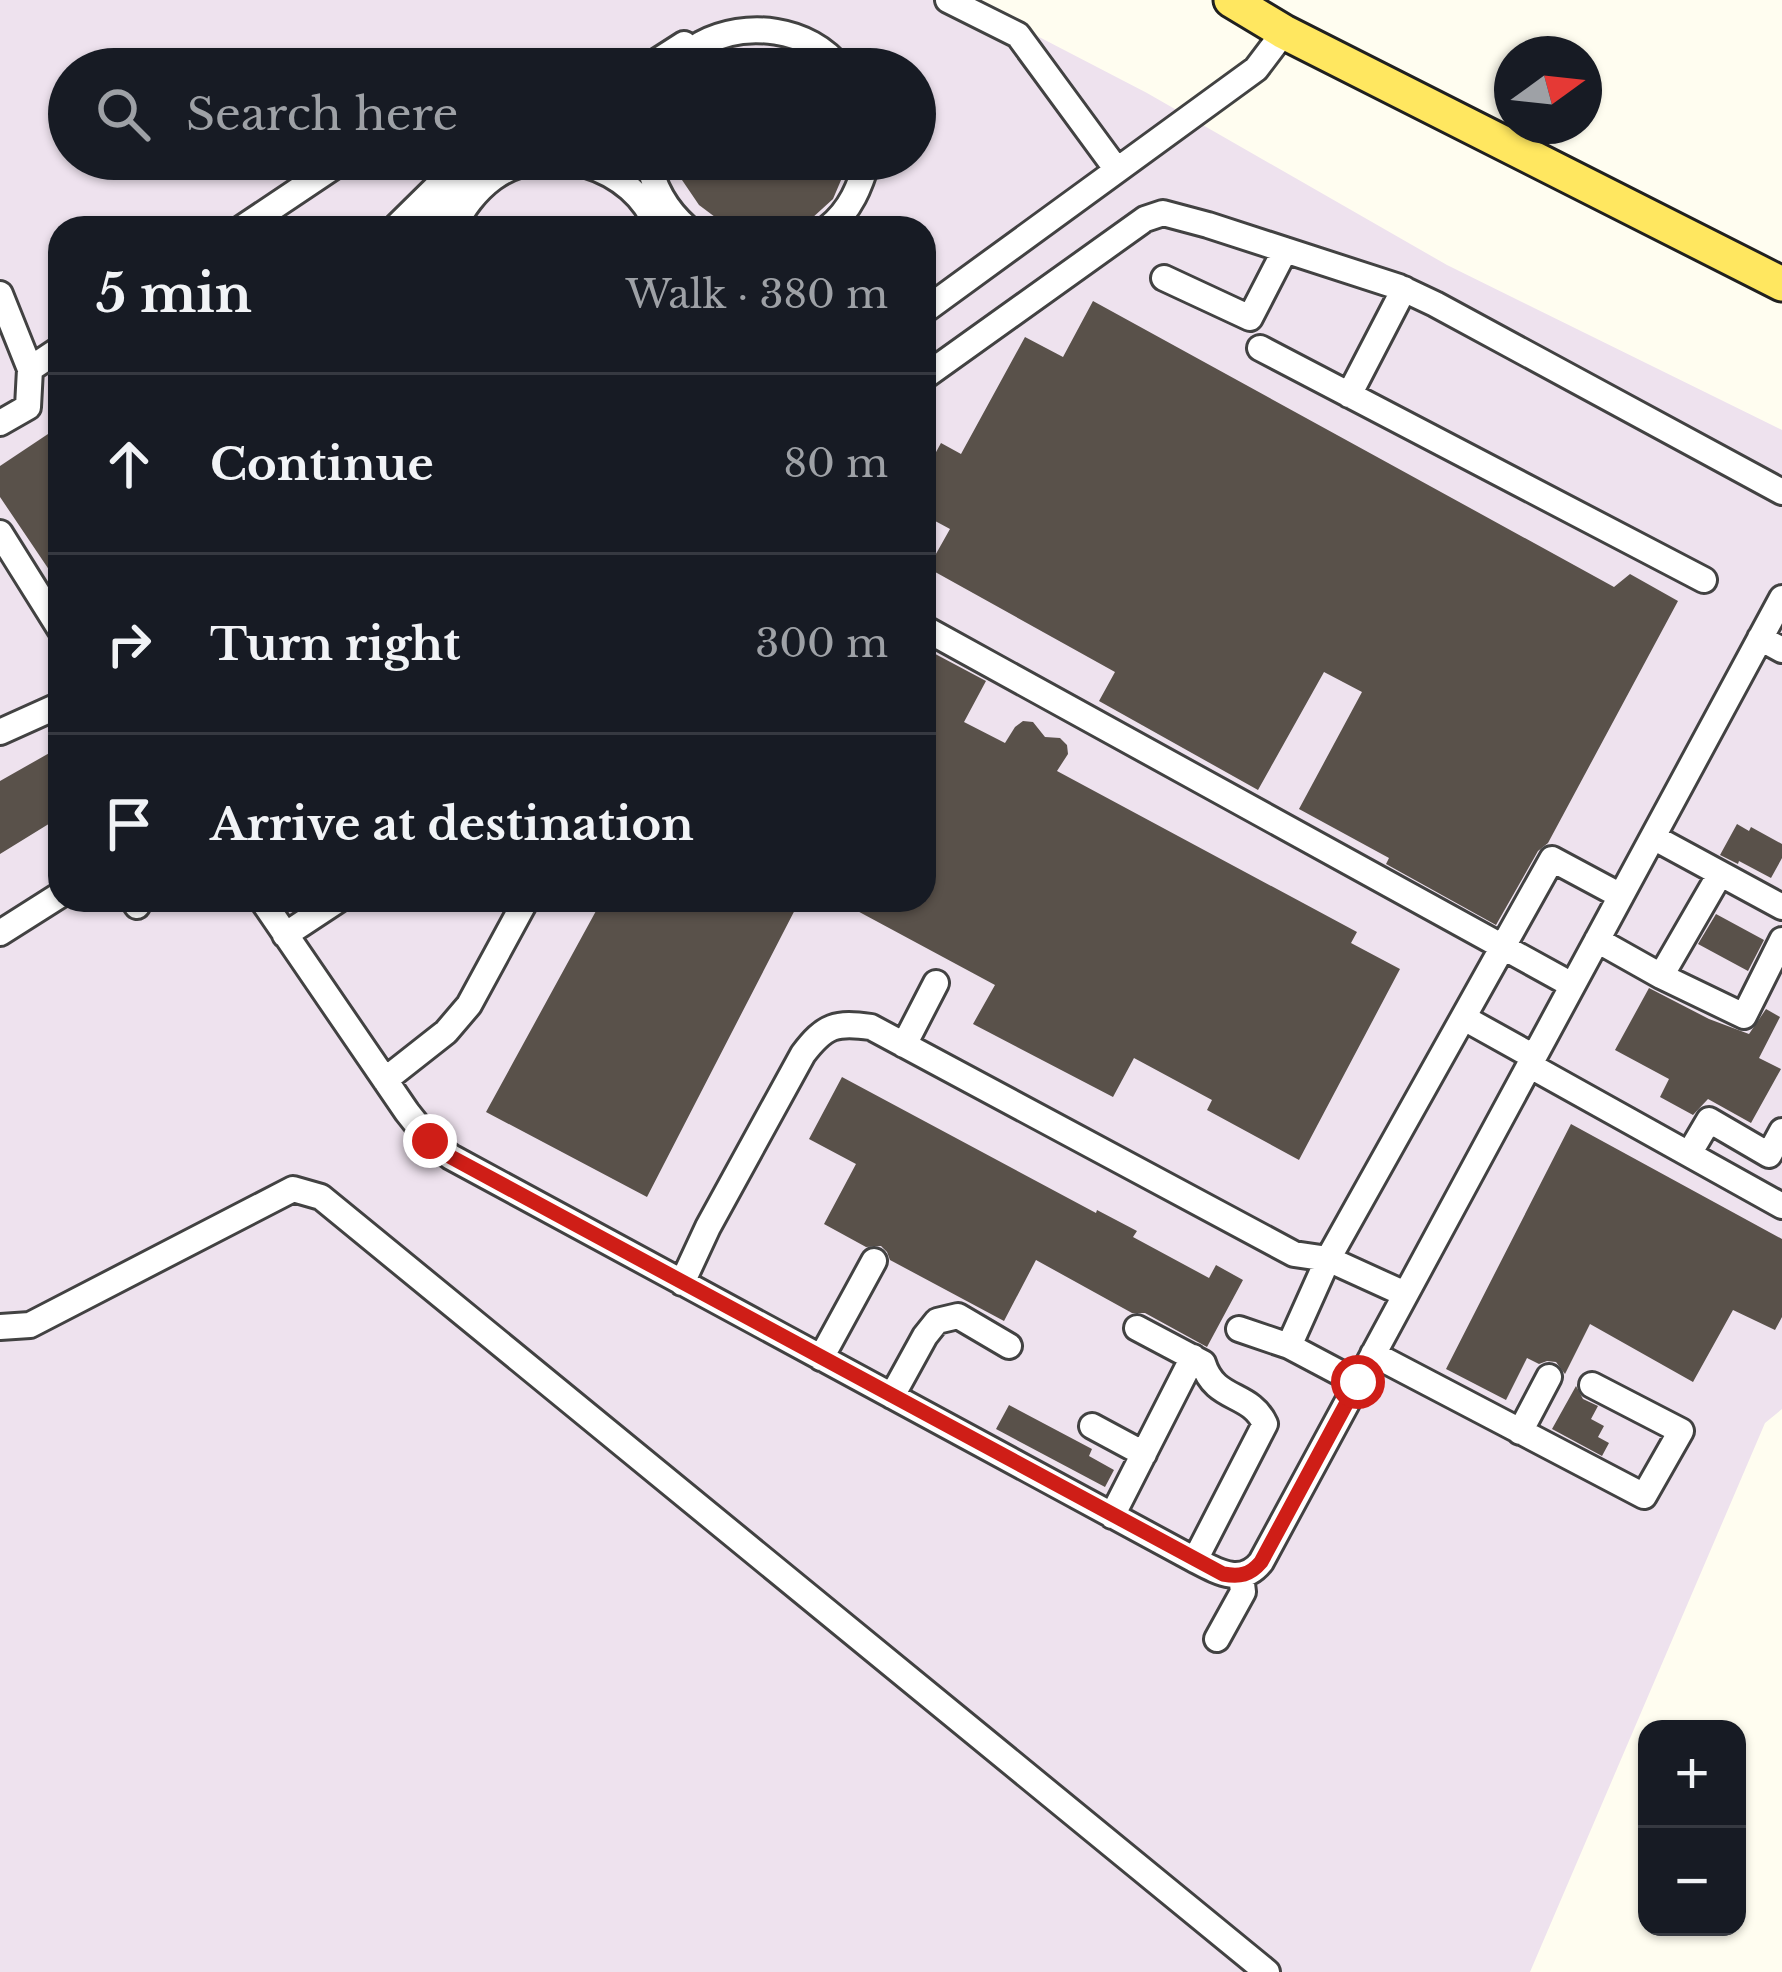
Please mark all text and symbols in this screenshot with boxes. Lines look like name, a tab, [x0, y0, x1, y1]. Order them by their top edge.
north arrow	[1494, 36, 1602, 144]
search box	[48, 48, 936, 180]
icon: search	[90, 81, 156, 147]
text: Search here	[186, 86, 458, 142]
text: 5 min	[96, 263, 252, 326]
text: Walk · 380 m	[626, 270, 888, 319]
icon: ahead	[96, 431, 162, 497]
text: Continue	[210, 436, 434, 492]
text: 80 m	[783, 439, 888, 488]
icon: right	[96, 611, 162, 677]
text: Turn right	[210, 616, 460, 672]
text: 300 m	[755, 619, 888, 668]
icon: arrive	[96, 791, 162, 857]
text: Arrive at destination	[210, 796, 694, 852]
route end	[403, 1114, 457, 1168]
route start	[1331, 1355, 1385, 1409]
map controls	[1638, 1720, 1746, 1936]
button: +	[1638, 1720, 1746, 1828]
button: −	[1638, 1828, 1746, 1936]

